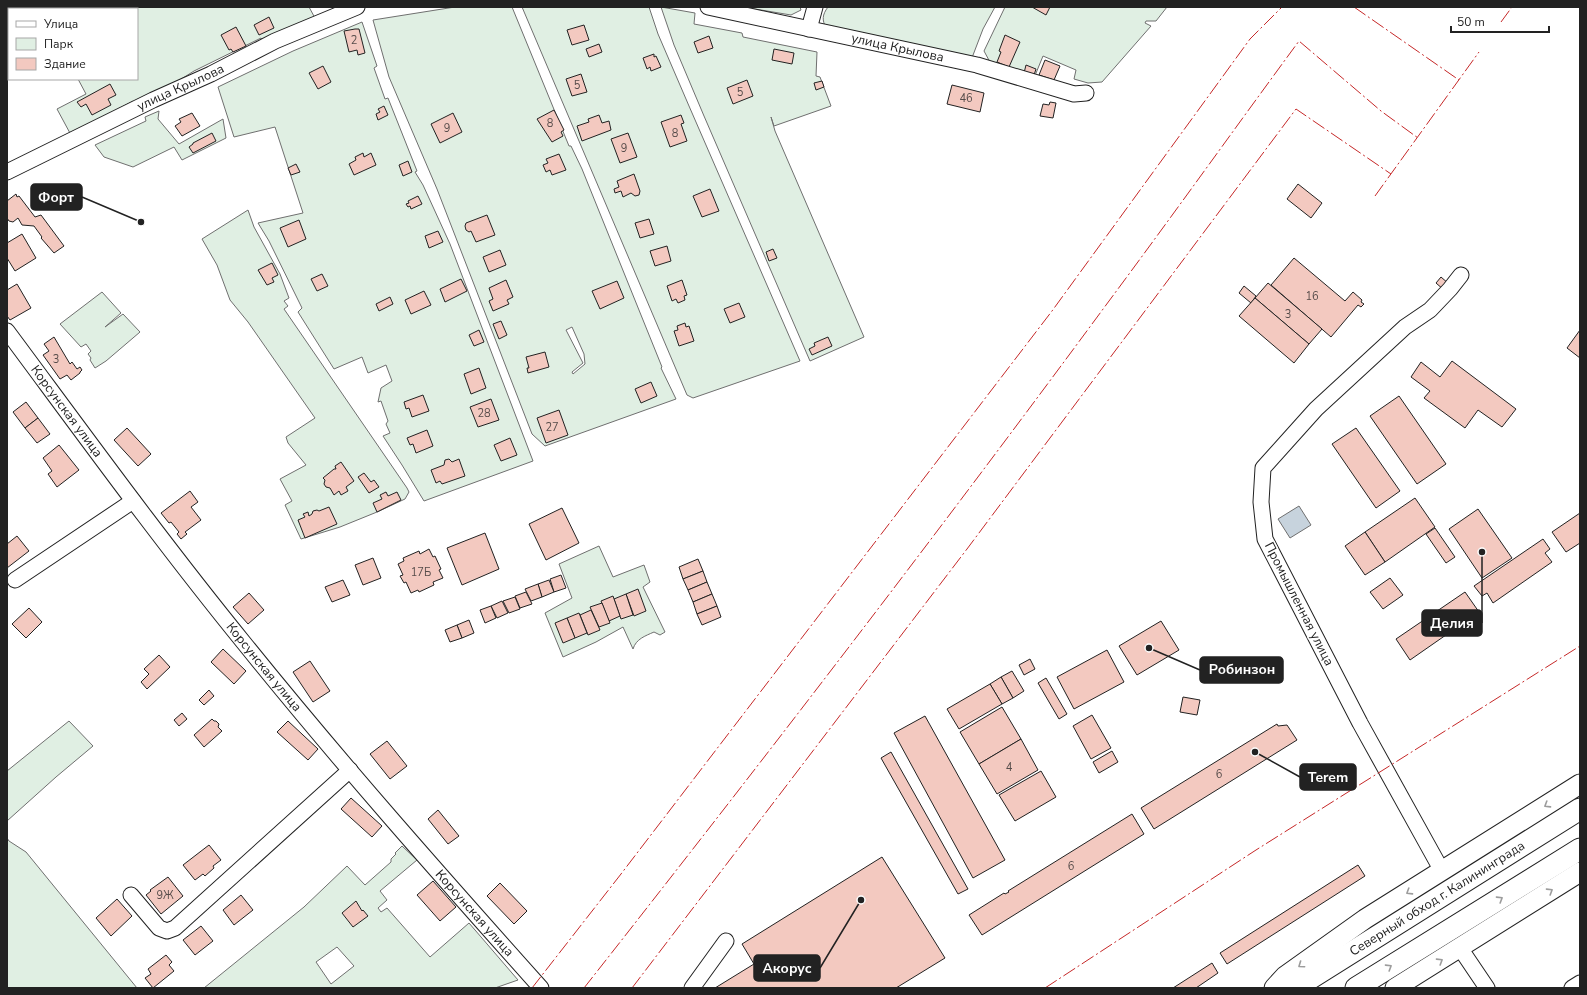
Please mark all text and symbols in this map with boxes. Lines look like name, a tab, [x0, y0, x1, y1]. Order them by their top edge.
legend	[8, 8, 138, 80]
scale bar	[1451, 8, 1549, 34]
text: 50 m	[1457, 14, 1485, 30]
text: Улица	[43, 16, 78, 32]
street label: улица Крылова	[850, 29, 946, 67]
house number: 2	[351, 33, 357, 48]
text: Парк	[44, 36, 74, 52]
text: Здание	[44, 56, 86, 72]
street label: улица Крылова	[134, 60, 227, 116]
house number: 5	[574, 78, 581, 93]
house number: 5	[737, 85, 744, 100]
house number: 46	[959, 91, 973, 106]
house number: 8	[547, 116, 554, 131]
house number: 9	[444, 121, 450, 136]
house number: 8	[672, 126, 679, 141]
house number: 9	[621, 141, 627, 156]
callout: Форт	[31, 184, 82, 210]
text: Форт	[38, 188, 74, 207]
house number: 16	[1305, 289, 1319, 304]
house number: 3	[1285, 307, 1291, 322]
house number: 3	[53, 352, 59, 367]
street label: Корсунская улица	[26, 362, 107, 461]
house number: 28	[477, 406, 491, 421]
house number: 27	[545, 420, 559, 435]
street label: Промышленная улица	[1260, 539, 1338, 669]
house number: 17Б	[411, 565, 431, 580]
callout: Делия	[1422, 610, 1482, 636]
text: Делия	[1430, 614, 1474, 633]
street label: Корсунская улица	[222, 619, 306, 716]
callout: Робинзон	[1200, 657, 1283, 683]
text: Робинзон	[1209, 660, 1275, 679]
house number: 4	[1006, 760, 1013, 775]
callout: Terem	[1300, 764, 1356, 790]
house number: 6	[1216, 767, 1223, 782]
text: Terem	[1308, 768, 1348, 787]
one-way arrow	[1544, 800, 1551, 807]
street label: Северный обход г. Калининграда	[1346, 837, 1528, 961]
house number: 6	[1068, 859, 1075, 874]
street label: Корсунская улица	[431, 866, 518, 961]
one-way arrow	[1406, 887, 1413, 894]
house number: 9Ж	[156, 888, 174, 903]
one-way arrow	[1546, 888, 1553, 896]
one-way arrow	[1496, 896, 1503, 903]
callout: Акорус	[754, 955, 820, 981]
one-way arrow	[1436, 958, 1443, 965]
text: Акорус	[762, 959, 812, 978]
one-way arrow	[1298, 960, 1305, 967]
one-way arrow	[1385, 965, 1392, 972]

